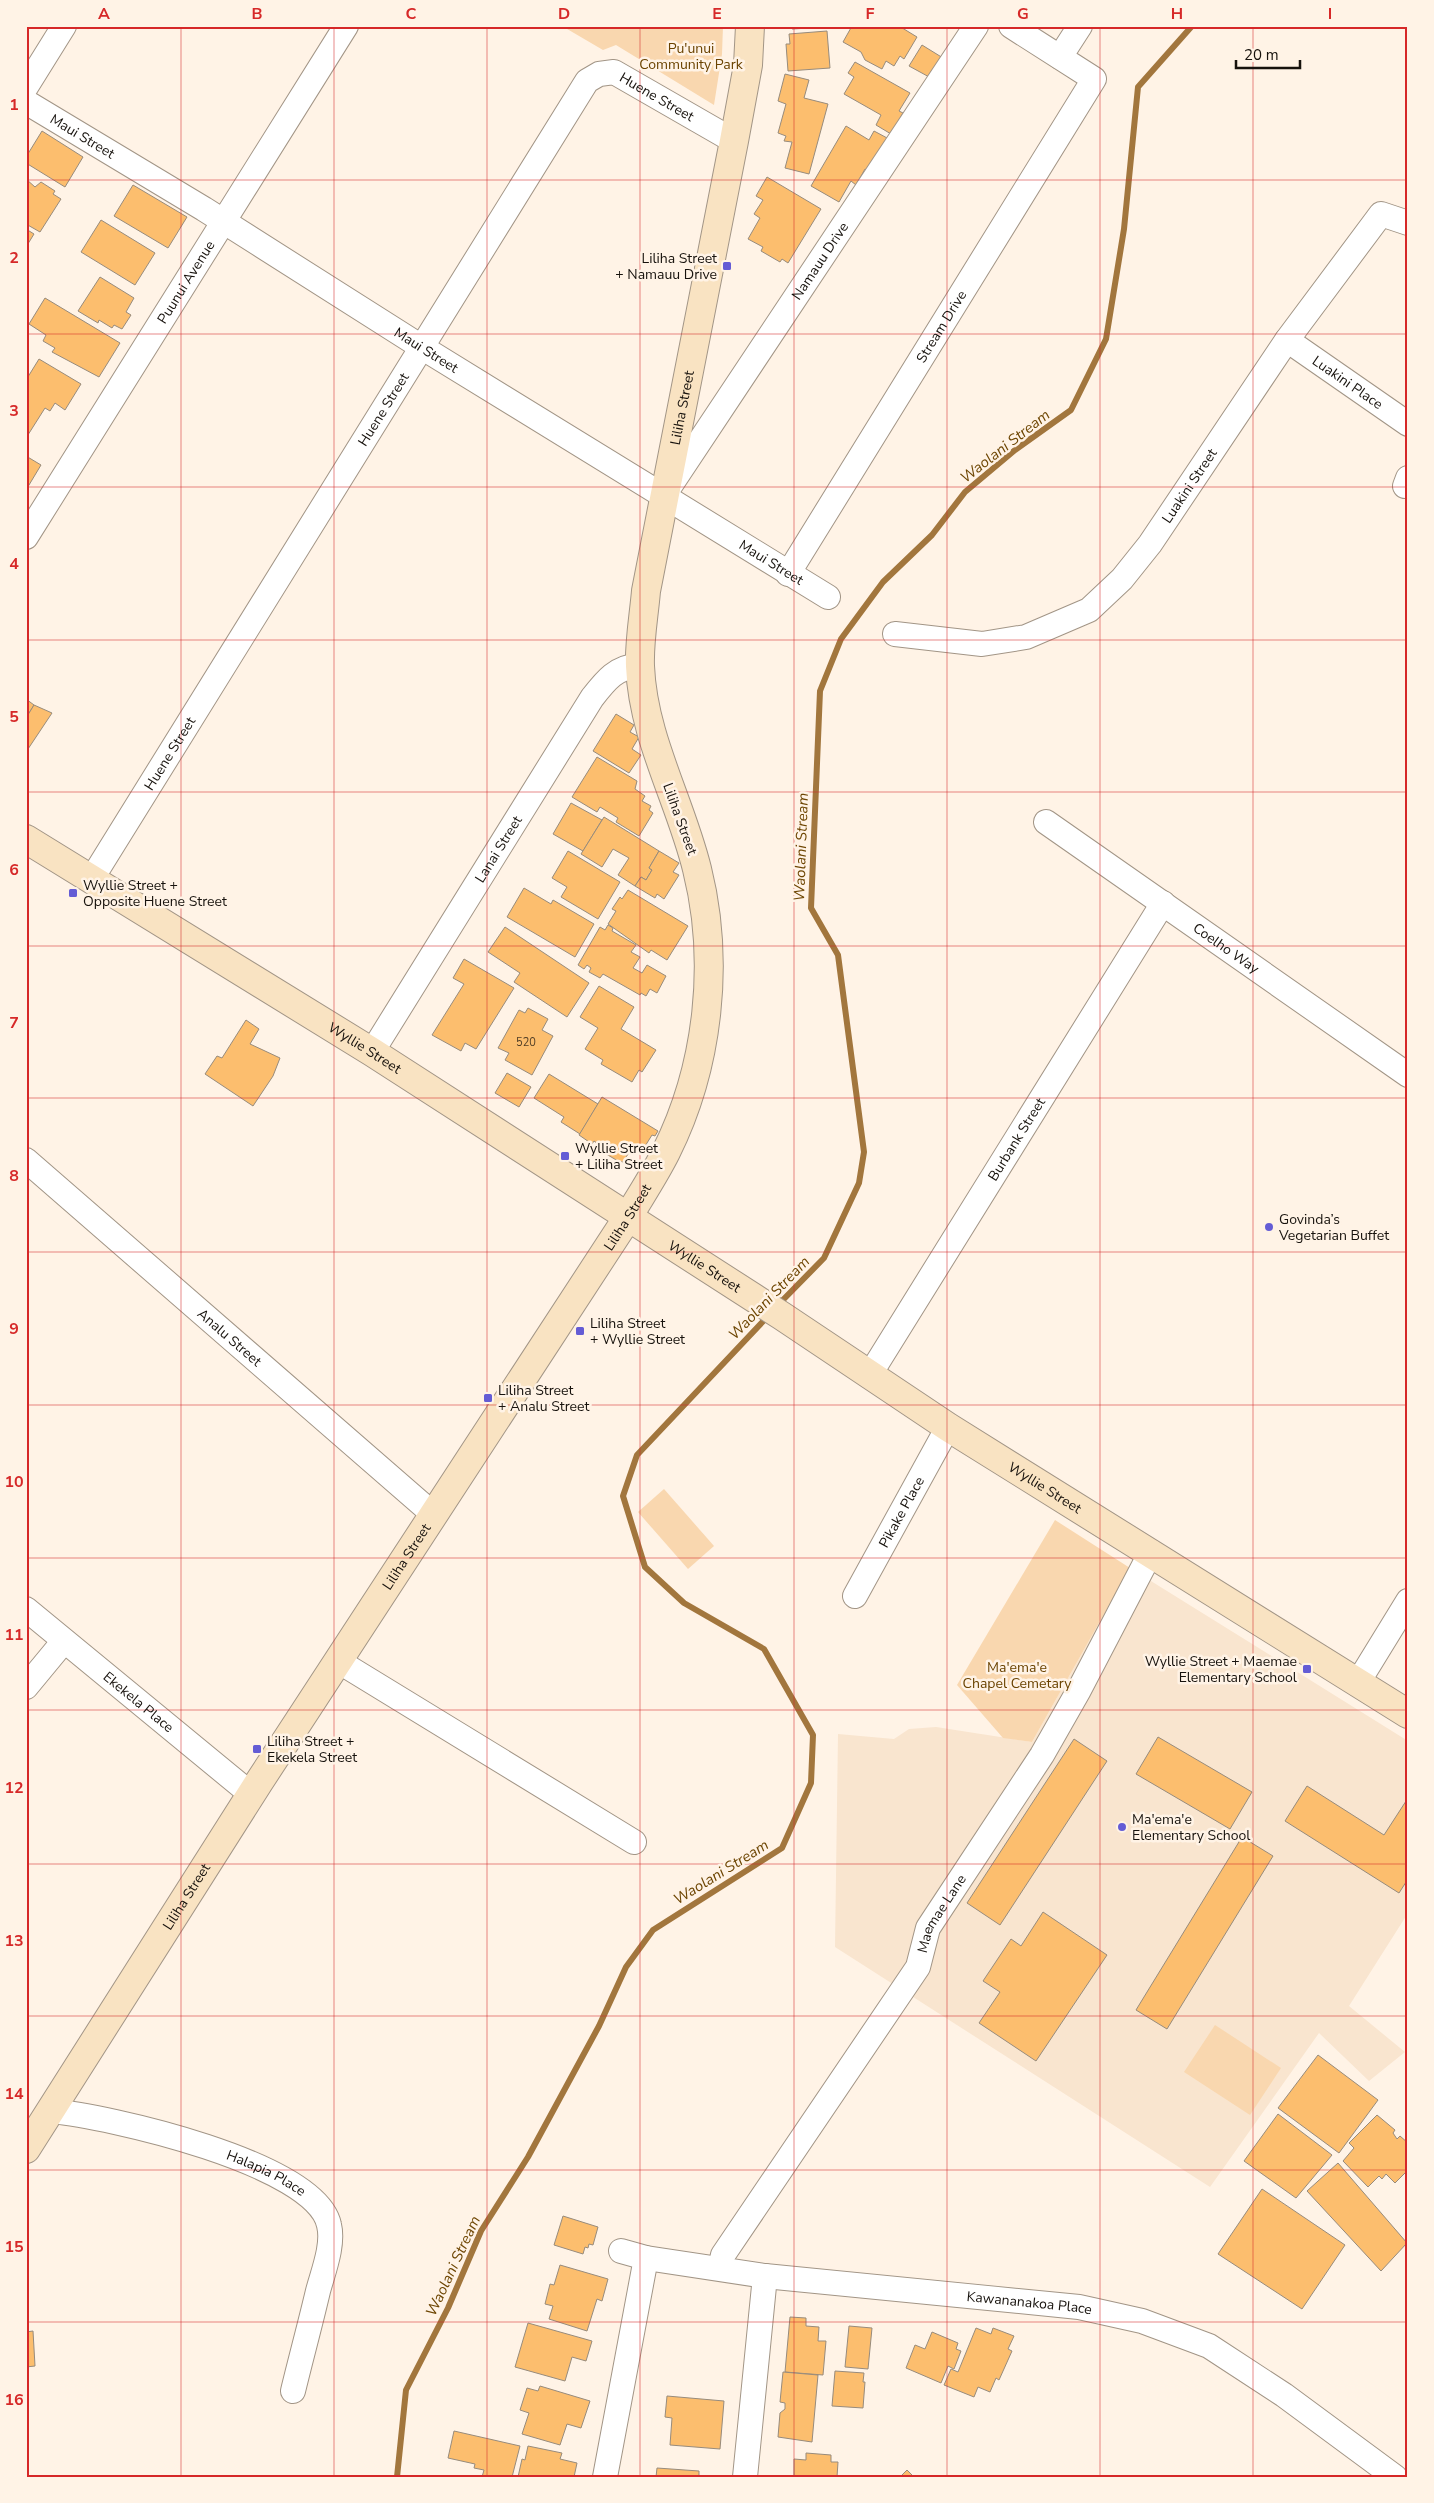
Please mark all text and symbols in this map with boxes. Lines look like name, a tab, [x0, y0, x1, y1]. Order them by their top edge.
text: A	[98, 3, 110, 25]
text: B	[251, 3, 263, 25]
text: C	[406, 3, 417, 25]
text: D	[558, 3, 570, 25]
text: E	[712, 3, 722, 25]
text: F	[866, 3, 875, 25]
text: G	[1017, 3, 1029, 25]
text: H	[1171, 3, 1183, 25]
text: I	[1328, 3, 1332, 25]
scale bar	[1236, 38, 1300, 70]
park label: Pu'unui Community Park	[639, 39, 744, 74]
text: 20 m	[1244, 45, 1279, 65]
street label: Huene Street	[616, 68, 698, 126]
text: 1	[9, 94, 19, 116]
street label: Maui Street	[47, 109, 119, 163]
street label: Namauu Drive	[787, 218, 853, 303]
street label: Puunui Avenue	[153, 237, 219, 327]
text: 2	[9, 247, 19, 269]
place label: Liliha Street + Namauu Drive	[615, 249, 717, 284]
marker: Liliha Street + Namauu Drive	[721, 260, 733, 272]
street label: Stream Drive	[911, 287, 971, 366]
street label: Maui Street	[391, 323, 462, 377]
street label: Luakini Place	[1309, 351, 1387, 413]
street label: Huene Street	[353, 369, 413, 450]
street label: Liliha Street	[665, 369, 698, 447]
text: 3	[9, 400, 19, 422]
water label: Waolani Stream	[956, 405, 1054, 487]
street label: Luakini Street	[1157, 445, 1221, 527]
street label: Maui Street	[736, 535, 807, 589]
text: 4	[9, 553, 19, 575]
text: 5	[9, 706, 19, 728]
street label: Huene Street	[140, 713, 200, 794]
street label: Liliha Street	[658, 780, 702, 858]
water label: Waolani Stream	[789, 792, 813, 902]
street label: Lanai Street	[470, 812, 526, 886]
text: 6	[9, 859, 19, 881]
place label: Wyllie Street + Opposite Huene Street	[83, 876, 227, 911]
marker: Wyllie Street + Opposite Huene Street	[67, 887, 79, 899]
street label: Coelho Way	[1189, 918, 1264, 978]
text: 7	[9, 1012, 19, 1034]
street label: Wyllie Street	[325, 1018, 405, 1078]
house number: 520	[516, 1035, 536, 1050]
street label: Burbank Street	[983, 1094, 1049, 1184]
place label: Wyllie Street + Liliha Street	[575, 1139, 663, 1174]
marker: Wyllie Street + Liliha Street	[559, 1150, 571, 1162]
text: 8	[9, 1165, 19, 1187]
street label: Liliha Street	[599, 1180, 656, 1254]
place label: Govinda’s Vegetarian Buffet	[1278, 1210, 1389, 1245]
marker: Govinda’s Vegetarian Buffet	[1263, 1221, 1275, 1233]
street label: Wyllie Street	[665, 1236, 745, 1297]
water label: Waolani Stream	[724, 1252, 814, 1344]
street label: Analu Street	[194, 1304, 266, 1370]
place label: Liliha Street + Wyllie Street	[590, 1314, 685, 1349]
text: 9	[9, 1318, 19, 1340]
marker: Liliha Street + Wyllie Street	[574, 1325, 586, 1337]
place label: Liliha Street + Analu Street	[498, 1381, 589, 1416]
marker: Liliha Street + Analu Street	[482, 1392, 494, 1404]
street label: Wyllie Street	[1005, 1457, 1085, 1518]
text: 10	[4, 1471, 24, 1493]
street label: Pikake Place	[874, 1473, 929, 1551]
street label: Liliha Street	[378, 1520, 435, 1593]
text: 11	[4, 1624, 24, 1646]
place label: Wyllie Street + Maemae Elementary School	[1145, 1652, 1298, 1687]
park label: Ma'ema'e Chapel Cemetary	[963, 1658, 1072, 1693]
marker: Wyllie Street + Maemae Elementary School	[1301, 1663, 1313, 1675]
street label: Ekekela Place	[99, 1667, 178, 1736]
place label: Liliha Street + Ekekela Street	[267, 1732, 357, 1767]
marker: Liliha Street + Ekekela Street	[251, 1743, 263, 1755]
text: 12	[4, 1777, 24, 1799]
place label: Ma'ema'e Elementary School	[1132, 1810, 1251, 1845]
marker: Ma'ema'e Elementary School	[1116, 1821, 1128, 1833]
water label: Waolani Stream	[670, 1835, 772, 1909]
street label: Liliha Street	[158, 1860, 215, 1934]
street label: Maemae Lane	[913, 1871, 970, 1955]
text: 13	[4, 1930, 24, 1952]
text: 14	[4, 2083, 24, 2105]
street label: Halapia Place	[224, 2145, 310, 2200]
water label: Waolani Stream	[421, 2213, 485, 2319]
text: 15	[4, 2236, 24, 2258]
street label: Kawananakoa Place	[966, 2286, 1094, 2319]
text: 16	[4, 2389, 24, 2411]

